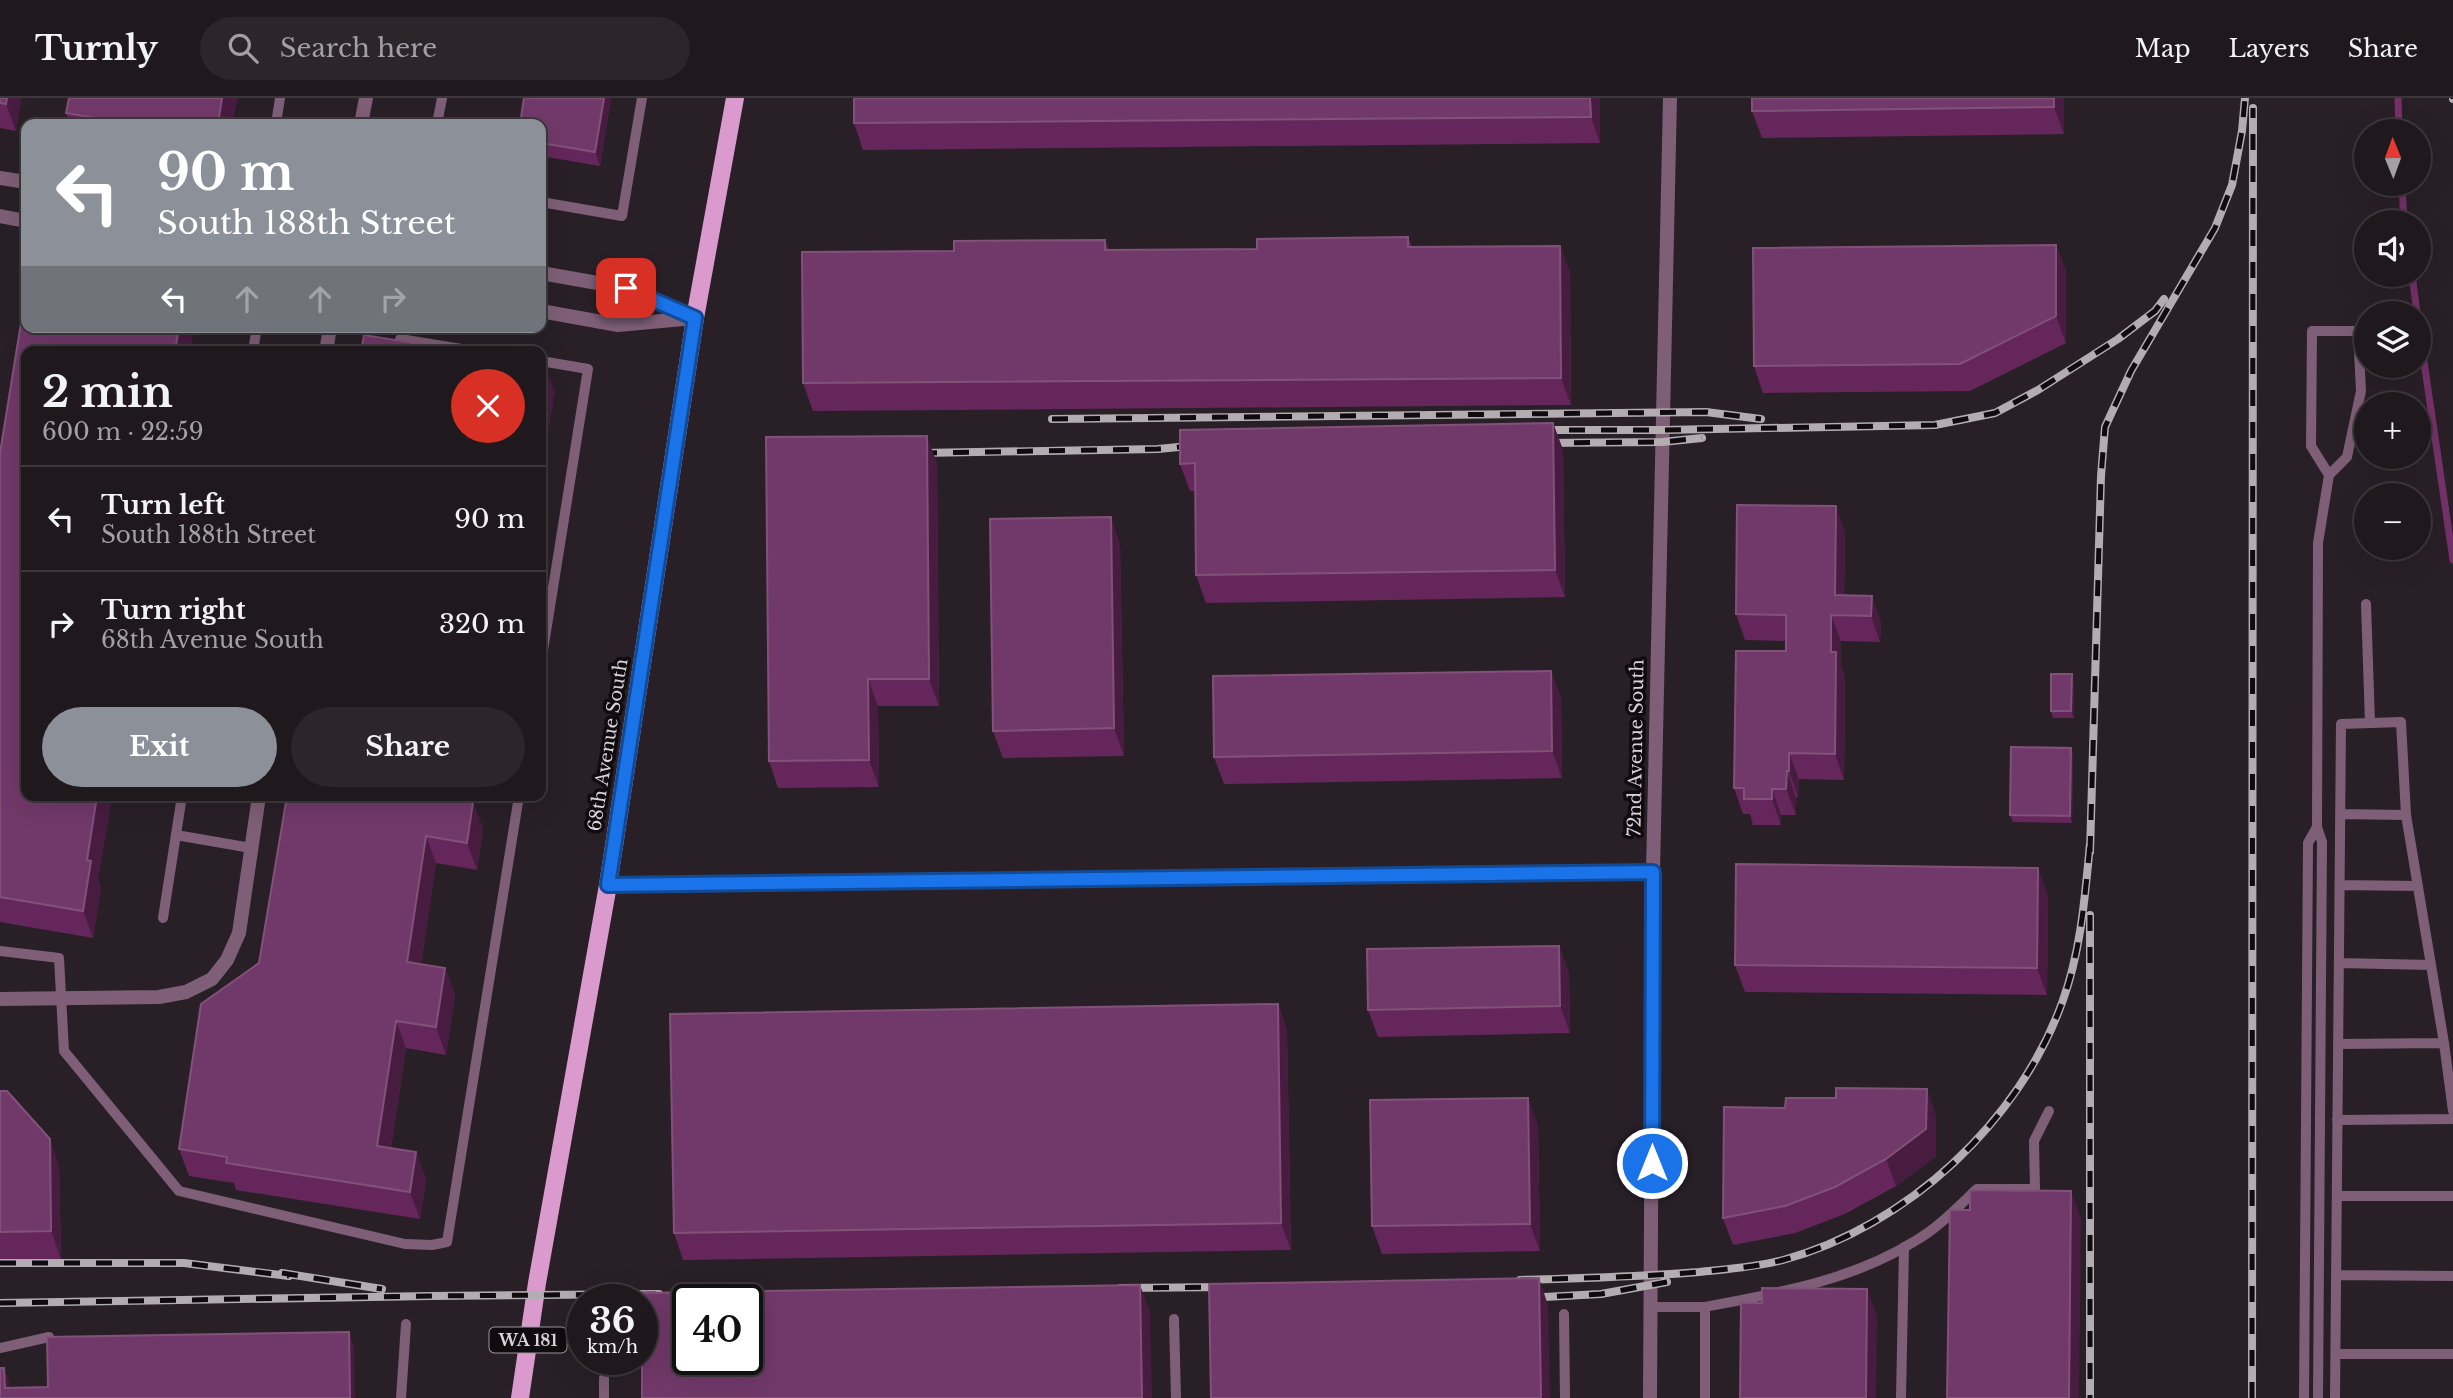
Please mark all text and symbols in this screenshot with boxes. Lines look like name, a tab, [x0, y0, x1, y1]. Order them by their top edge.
search box	[200, 17, 690, 80]
text: Turnly	[35, 28, 158, 69]
icon: search	[224, 29, 262, 67]
text: Search here	[280, 32, 437, 64]
text: Map	[2135, 34, 2191, 63]
text: Layers	[2229, 34, 2310, 63]
text: Share	[2348, 34, 2418, 63]
north arrow	[2354, 119, 2431, 196]
map controls	[2354, 119, 2431, 560]
text: 90 m	[157, 142, 294, 203]
icon: left	[42, 147, 133, 238]
text: South 188th Street	[157, 203, 456, 243]
button: sound	[2354, 210, 2431, 287]
pin	[596, 258, 656, 318]
icon: arrive	[607, 269, 645, 307]
icon: left	[155, 280, 193, 318]
icon: ahead	[228, 280, 266, 318]
icon: ahead	[301, 280, 339, 318]
icon: right	[374, 280, 412, 318]
button: layers	[2354, 301, 2431, 378]
text: 2 min	[42, 366, 173, 418]
button: close	[451, 369, 525, 443]
button: +	[2354, 392, 2431, 469]
text: 600 m · 22:59	[42, 418, 203, 446]
button: −	[2354, 483, 2431, 560]
text: Turn left	[101, 489, 225, 521]
icon: left	[42, 500, 80, 538]
text: 90 m	[454, 503, 525, 535]
text: South 188th Street	[101, 521, 316, 549]
text: Turn right	[101, 594, 246, 626]
icon: right	[42, 605, 80, 643]
text: 320 m	[439, 608, 525, 640]
text: 68th Avenue South	[101, 626, 324, 654]
street label: 68th Avenue South	[583, 657, 633, 833]
street label: 72nd Avenue South	[1623, 659, 1649, 837]
button: Exit	[42, 707, 277, 787]
button: Share	[291, 707, 525, 787]
position arrow	[1615, 1126, 1689, 1200]
speed limit sign: 40	[672, 1284, 763, 1375]
text: 36	[590, 1299, 635, 1342]
road number: WA 181	[490, 1328, 566, 1352]
text: km/h	[587, 1336, 638, 1358]

